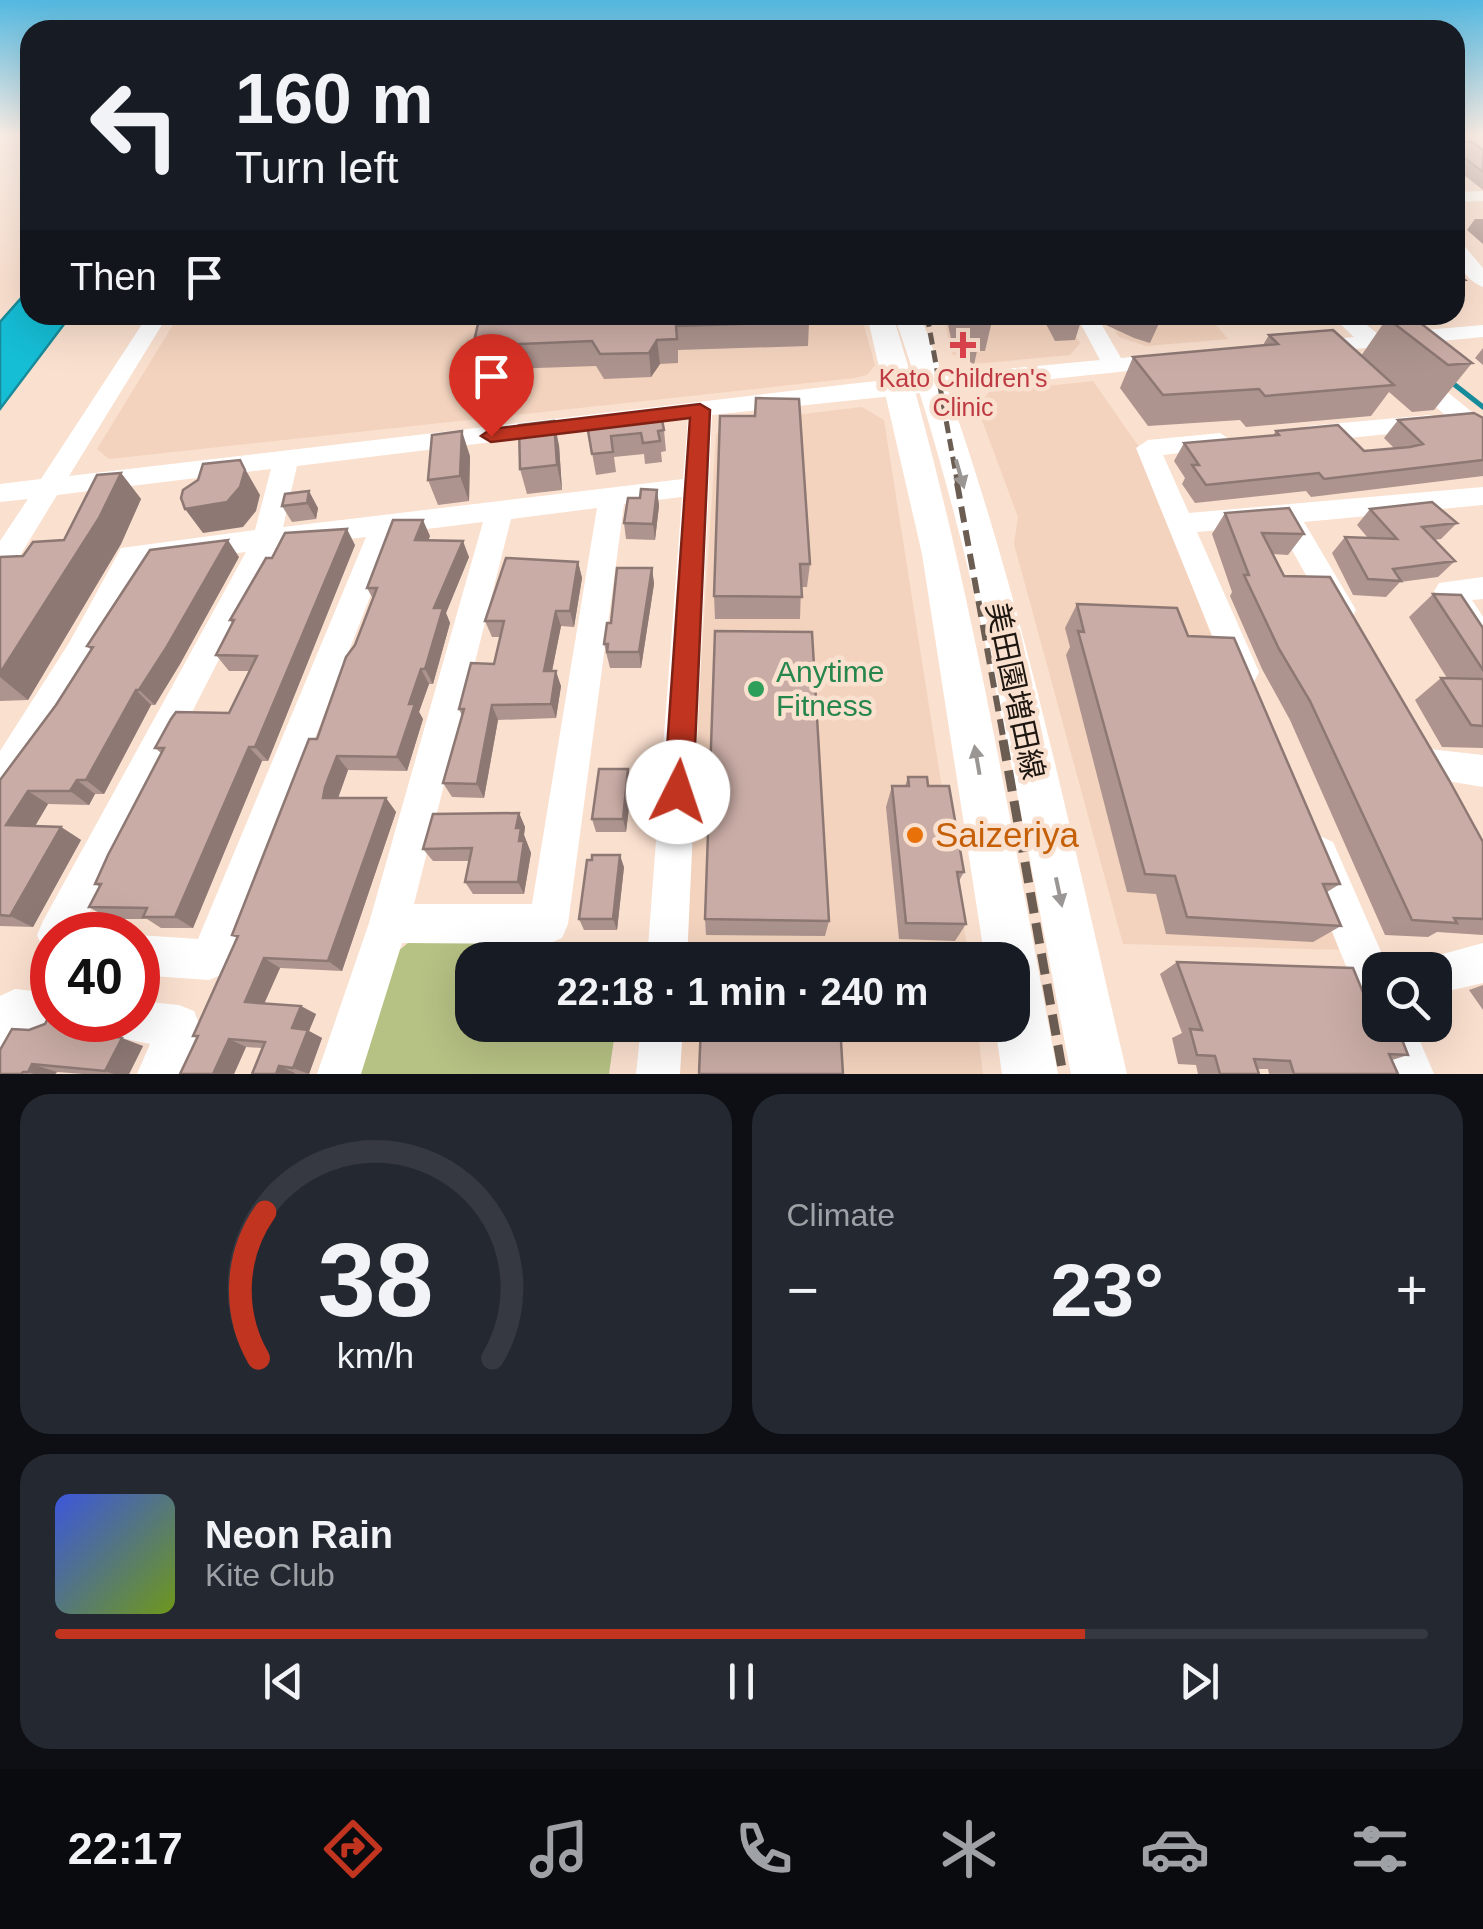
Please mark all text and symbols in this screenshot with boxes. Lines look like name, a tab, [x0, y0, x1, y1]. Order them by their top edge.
icon: left	[70, 60, 200, 190]
text: 160 m	[235, 60, 433, 138]
text: Turn left	[235, 142, 398, 193]
icon: arrive	[177, 250, 232, 305]
text: Then	[70, 256, 157, 298]
marker: Kato Children's Clinic	[950, 332, 976, 358]
pin	[449, 334, 534, 437]
icon: arrive	[464, 349, 519, 404]
place label: Kato Children's Clinic	[879, 364, 1047, 421]
one-way arrow	[952, 459, 968, 490]
street label: 美田園増田線	[981, 599, 1050, 782]
place label: Anytime Fitness	[776, 655, 884, 722]
marker: Anytime Fitness	[745, 678, 767, 700]
position arrow	[626, 740, 730, 844]
one-way arrow	[969, 744, 984, 776]
place label: Saizeriya	[935, 815, 1079, 854]
marker: Saizeriya	[904, 824, 926, 846]
one-way arrow	[1052, 877, 1067, 908]
speed limit sign: 40	[30, 912, 160, 1042]
map controls	[1362, 952, 1452, 1042]
button: search	[1362, 952, 1452, 1042]
text: 22:18 · 1 min · 240 m	[557, 971, 928, 1013]
text: Climate	[787, 1197, 895, 1233]
text: 38	[318, 1222, 434, 1338]
text: 23°	[1051, 1248, 1164, 1332]
text: −	[787, 1259, 819, 1321]
text: +	[1396, 1259, 1428, 1321]
text: km/h	[337, 1336, 414, 1376]
text: Neon Rain	[205, 1514, 393, 1556]
text: Kite Club	[205, 1557, 335, 1593]
icon: previous	[256, 1654, 311, 1709]
icon: pause	[714, 1654, 769, 1709]
icon: next	[1172, 1654, 1227, 1709]
icon: directions	[318, 1814, 388, 1884]
icon: music	[524, 1814, 594, 1884]
icon: phone	[729, 1814, 799, 1884]
icon: climate	[934, 1814, 1004, 1884]
icon: car	[1140, 1814, 1210, 1884]
icon: filters	[1345, 1814, 1415, 1884]
text: 22:17	[68, 1823, 183, 1874]

